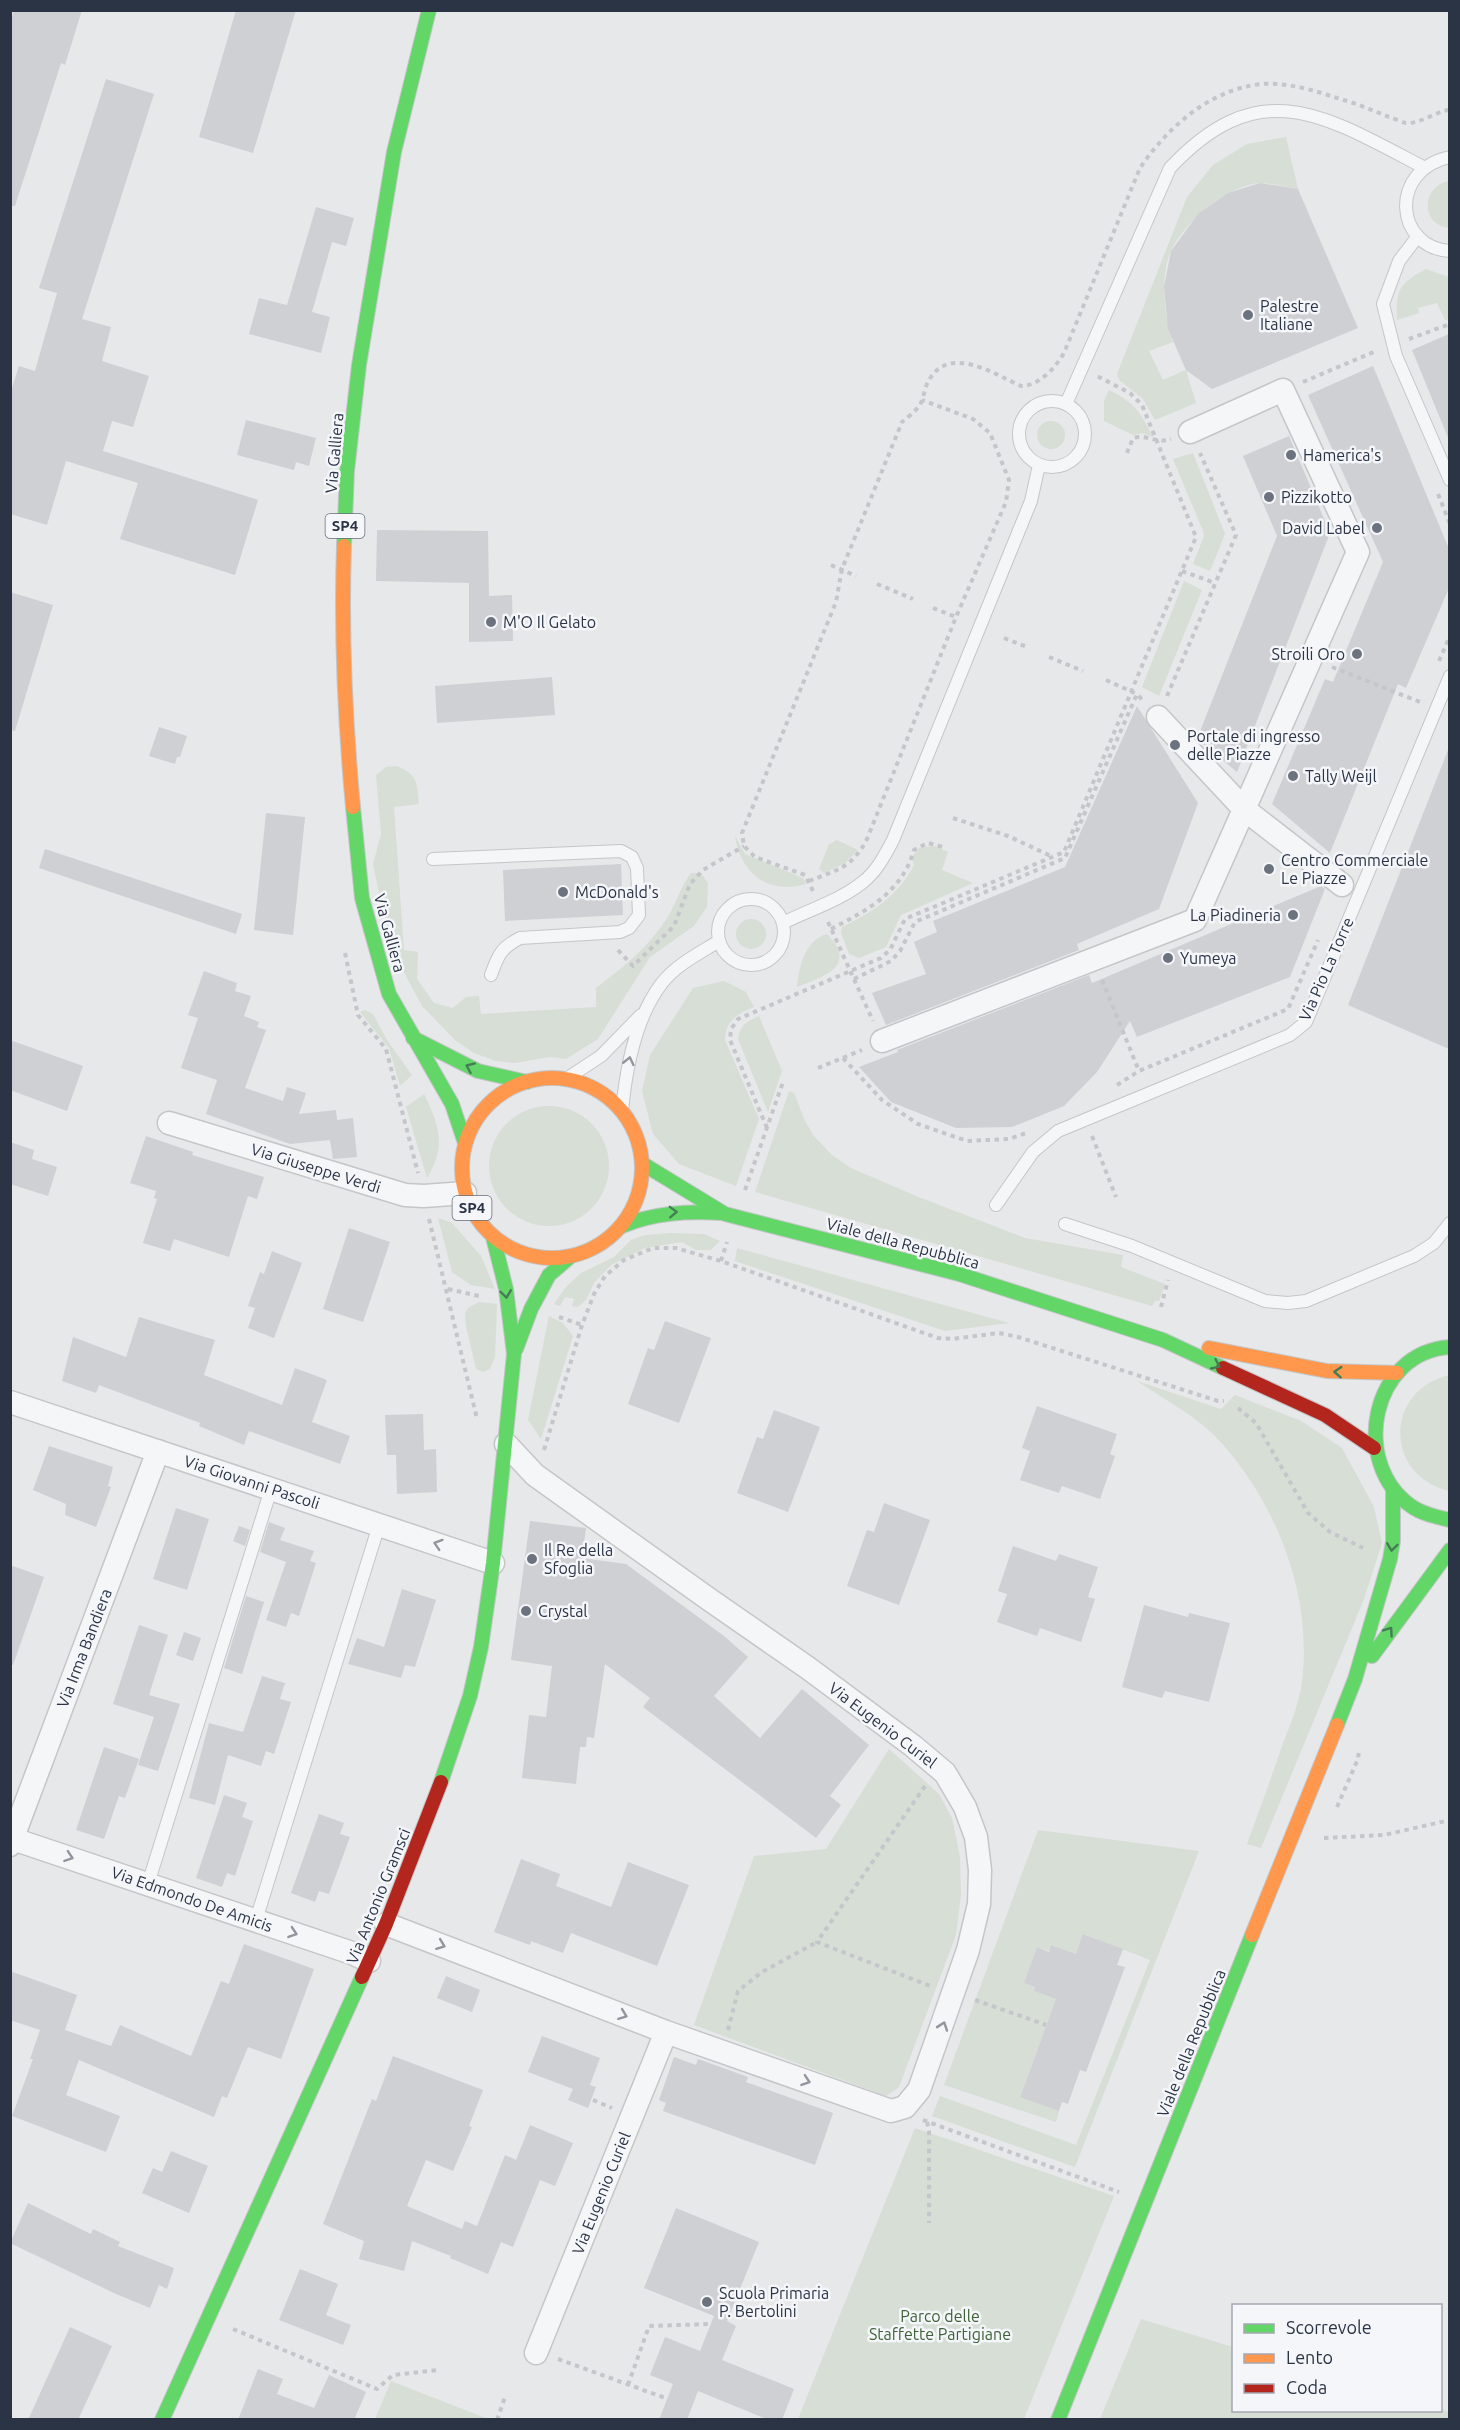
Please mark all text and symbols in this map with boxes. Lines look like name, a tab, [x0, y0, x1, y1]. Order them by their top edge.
place label: Palestre Italiane	[1260, 297, 1319, 333]
marker: Palestre Italiane	[1241, 308, 1255, 322]
street label: Via Galliera	[322, 412, 346, 494]
place label: Hamerica's	[1303, 446, 1381, 464]
marker: Hamerica's	[1284, 448, 1298, 462]
place label: Pizzikotto	[1281, 488, 1352, 506]
marker: Pizzikotto	[1262, 490, 1276, 504]
road number: SP4	[326, 514, 364, 538]
place label: David Label	[1282, 519, 1365, 537]
marker: David Label	[1370, 521, 1384, 535]
place label: M'O Il Gelato	[503, 613, 596, 631]
marker: M'O Il Gelato	[484, 615, 498, 629]
place label: Stroili Oro	[1271, 645, 1345, 663]
marker: Stroili Oro	[1350, 647, 1364, 661]
place label: Portale di ingresso delle Piazze	[1187, 727, 1320, 763]
marker: Portale di ingresso delle Piazze	[1168, 738, 1182, 752]
place label: Tally Weijl	[1305, 767, 1377, 785]
marker: Tally Weijl	[1286, 769, 1300, 783]
place label: Centro Commerciale Le Piazze	[1281, 851, 1428, 887]
marker: Centro Commerciale Le Piazze	[1262, 862, 1276, 876]
place label: McDonald's	[575, 883, 659, 901]
marker: McDonald's	[556, 885, 570, 899]
street label: Via Galliera	[371, 892, 409, 974]
place label: La Piadineria	[1190, 906, 1281, 924]
marker: La Piadineria	[1286, 908, 1300, 922]
street label: Via Pio La Torre	[1295, 914, 1357, 1024]
place label: Yumeya	[1180, 949, 1237, 967]
marker: Yumeya	[1161, 951, 1175, 965]
one-way arrow	[622, 1057, 635, 1067]
one-way arrow	[466, 1063, 477, 1075]
street label: Via Giuseppe Verdi	[249, 1140, 383, 1196]
road number: SP4	[452, 1196, 492, 1220]
one-way arrow	[668, 1206, 677, 1219]
street label: Viale della Repubblica	[825, 1214, 981, 1272]
one-way arrow	[500, 1289, 512, 1298]
one-way arrow	[1209, 1357, 1220, 1369]
one-way arrow	[1334, 1365, 1343, 1378]
street label: Via Giovanni Pascoli	[182, 1452, 322, 1512]
one-way arrow	[433, 1539, 444, 1552]
place label: Il Re della Sfoglia	[544, 1541, 613, 1577]
one-way arrow	[1386, 1543, 1399, 1552]
marker: Il Re della Sfoglia	[525, 1552, 539, 1566]
street label: Via Irma Bandiera	[53, 1586, 115, 1710]
place label: Crystal	[538, 1602, 588, 1620]
marker: Crystal	[519, 1604, 533, 1618]
one-way arrow	[1382, 1627, 1393, 1638]
street label: Via Eugenio Curiel	[826, 1679, 940, 1771]
street label: Via Antonio Gramsci	[343, 1826, 413, 1966]
one-way arrow	[63, 1850, 74, 1863]
street label: Via Edmondo De Amicis	[109, 1863, 275, 1935]
one-way arrow	[287, 1926, 298, 1938]
one-way arrow	[434, 1938, 445, 1950]
street label: Viale della Repubblica	[1153, 1967, 1229, 2119]
one-way arrow	[616, 2008, 627, 2020]
one-way arrow	[935, 2021, 948, 2032]
one-way arrow	[800, 2074, 811, 2087]
street label: Via Eugenio Curiel	[568, 2129, 634, 2257]
place label: Scuola Primaria P. Bertolini	[719, 2284, 829, 2320]
marker: Scuola Primaria P. Bertolini	[700, 2295, 714, 2309]
legend	[1232, 2304, 1442, 2412]
park label: Parco delle Staffette Partigiane	[869, 2307, 1011, 2343]
text: Scorrevole	[1286, 2317, 1372, 2337]
text: Lento	[1286, 2347, 1333, 2367]
text: Coda	[1286, 2377, 1327, 2397]

